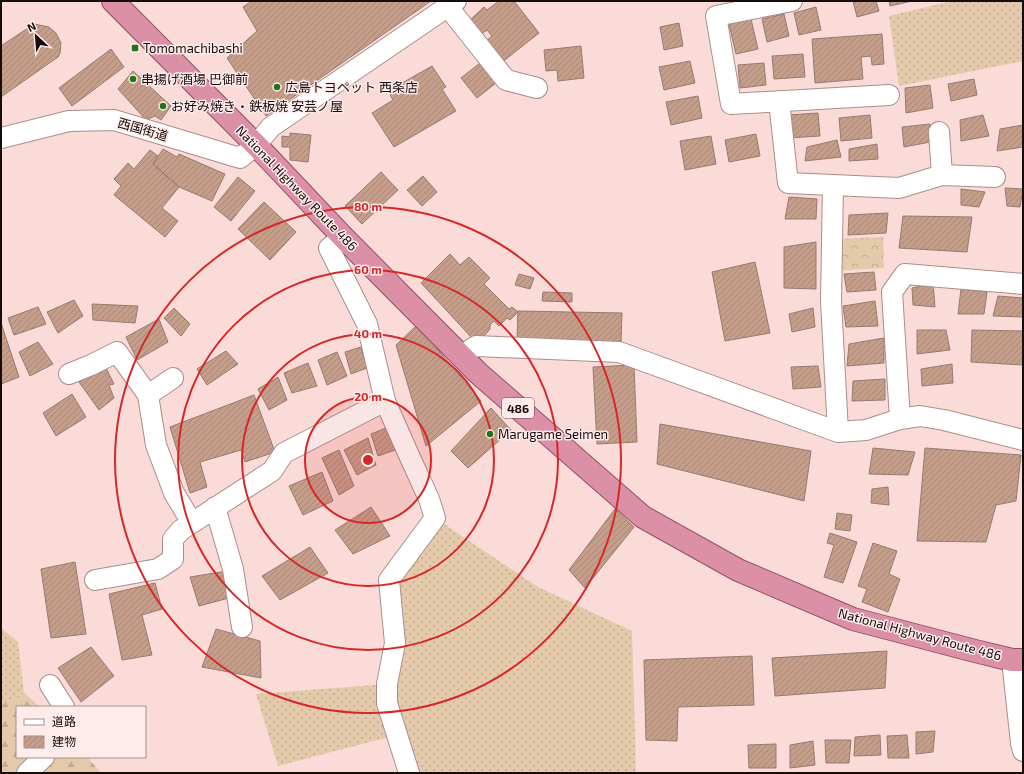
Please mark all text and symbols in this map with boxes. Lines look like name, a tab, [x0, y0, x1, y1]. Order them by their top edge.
north arrow	[16, 16, 56, 56]
text: N	[25, 19, 38, 34]
place label: Tomomachibashi	[143, 40, 243, 56]
marker: Tomomachibashi	[130, 43, 140, 53]
place label: 串揚げ酒場 巴御前	[141, 71, 248, 87]
marker: 串揚げ酒場 巴御前	[128, 74, 138, 84]
place label: 広島トヨペット 西条店	[285, 79, 418, 95]
marker: 広島トヨペット 西条店	[272, 82, 282, 92]
place label: お好み焼き・鉄板焼 安芸ノ屋	[171, 98, 343, 114]
marker: お好み焼き・鉄板焼 安芸ノ屋	[158, 101, 168, 111]
street label: 西国街道	[116, 114, 170, 144]
street label: National Highway Route 486	[233, 122, 361, 254]
text: 80 m	[354, 199, 382, 213]
text: 60 m	[354, 262, 382, 276]
text: 40 m	[354, 326, 382, 340]
text: 20 m	[354, 389, 382, 403]
road number: 486	[502, 398, 534, 418]
place label: Marugame Seimen	[498, 426, 608, 442]
marker: Marugame Seimen	[485, 429, 495, 439]
centre of rings	[361, 453, 375, 467]
street label: National Highway Route 486	[837, 605, 1003, 663]
legend	[16, 706, 146, 758]
text: 道路	[52, 714, 76, 728]
text: 建物	[52, 734, 76, 748]

